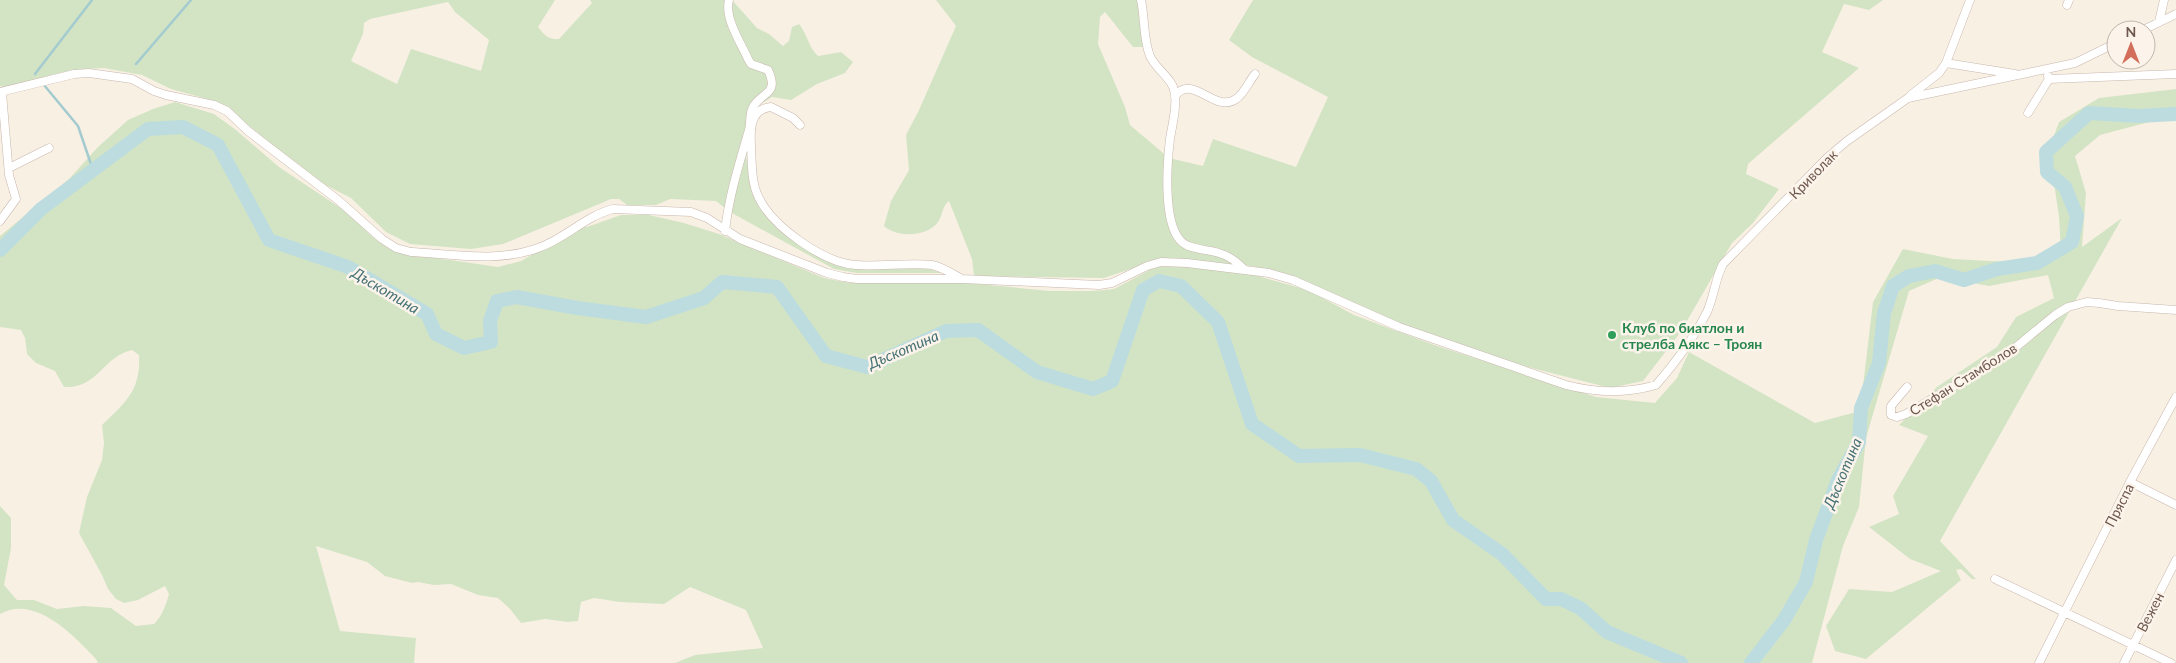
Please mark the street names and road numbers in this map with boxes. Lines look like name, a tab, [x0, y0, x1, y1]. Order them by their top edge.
street label: Криволак	[1785, 145, 1841, 202]
street label: Стефан Стамболов	[1906, 339, 2020, 419]
street label: Пряспа	[2101, 480, 2137, 530]
street label: Вежен	[2133, 589, 2167, 635]

